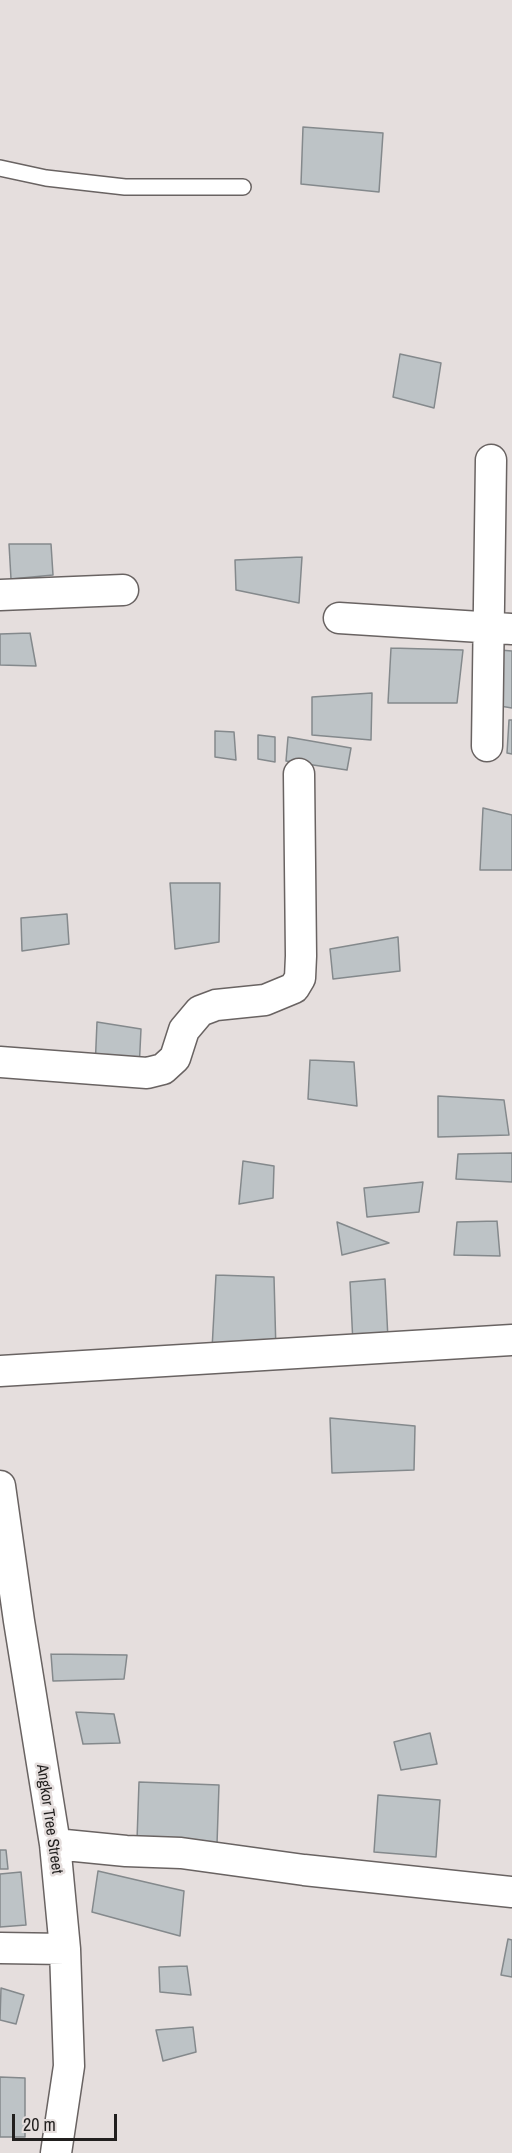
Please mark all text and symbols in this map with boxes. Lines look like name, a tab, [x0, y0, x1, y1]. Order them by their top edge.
street label: Angkor Tree Street	[32, 1763, 66, 1875]
scale bar	[15, 2102, 120, 2140]
text: 20 m	[23, 2112, 56, 2137]

